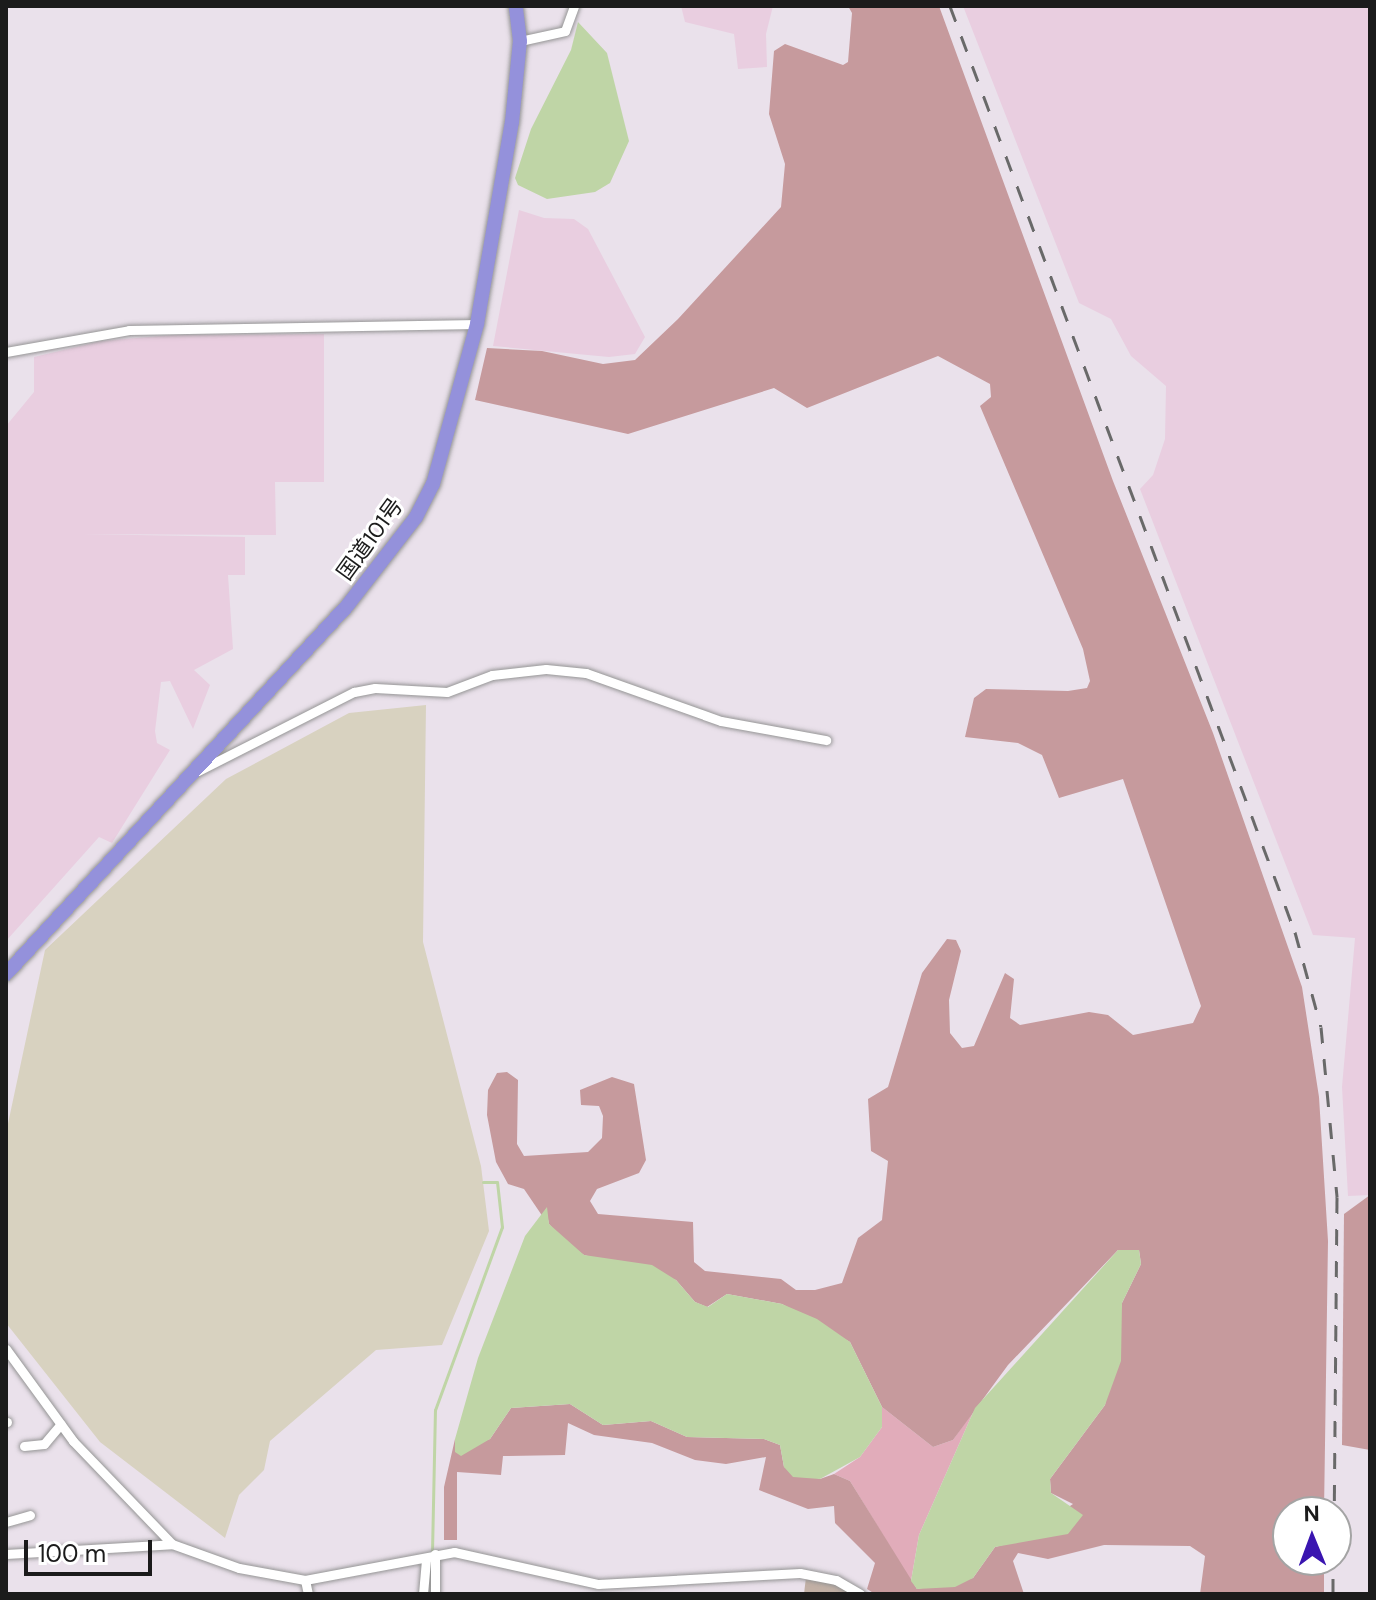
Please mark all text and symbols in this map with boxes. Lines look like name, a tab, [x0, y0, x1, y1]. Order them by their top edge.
street label: 国道101号	[331, 493, 409, 585]
north arrow	[1272, 1496, 1352, 1576]
text: N	[1303, 1499, 1320, 1528]
scale bar	[28, 1524, 156, 1574]
text: 100 m	[38, 1538, 106, 1569]

